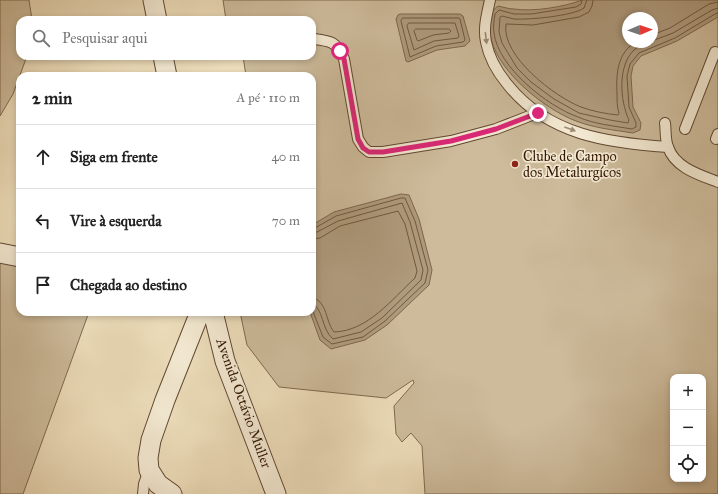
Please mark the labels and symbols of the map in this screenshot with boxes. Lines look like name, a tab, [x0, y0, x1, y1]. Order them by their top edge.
north arrow	[622, 12, 658, 48]
one-way arrow	[483, 32, 489, 45]
route start	[331, 42, 349, 60]
route end	[529, 104, 547, 122]
one-way arrow	[565, 127, 577, 133]
place label: Clube de Campo dos Metalurgícos	[523, 148, 621, 181]
marker: Clube de Campo dos Metalurgícos	[510, 159, 520, 169]
street label: Avenida Octávio Muller	[212, 335, 275, 471]

